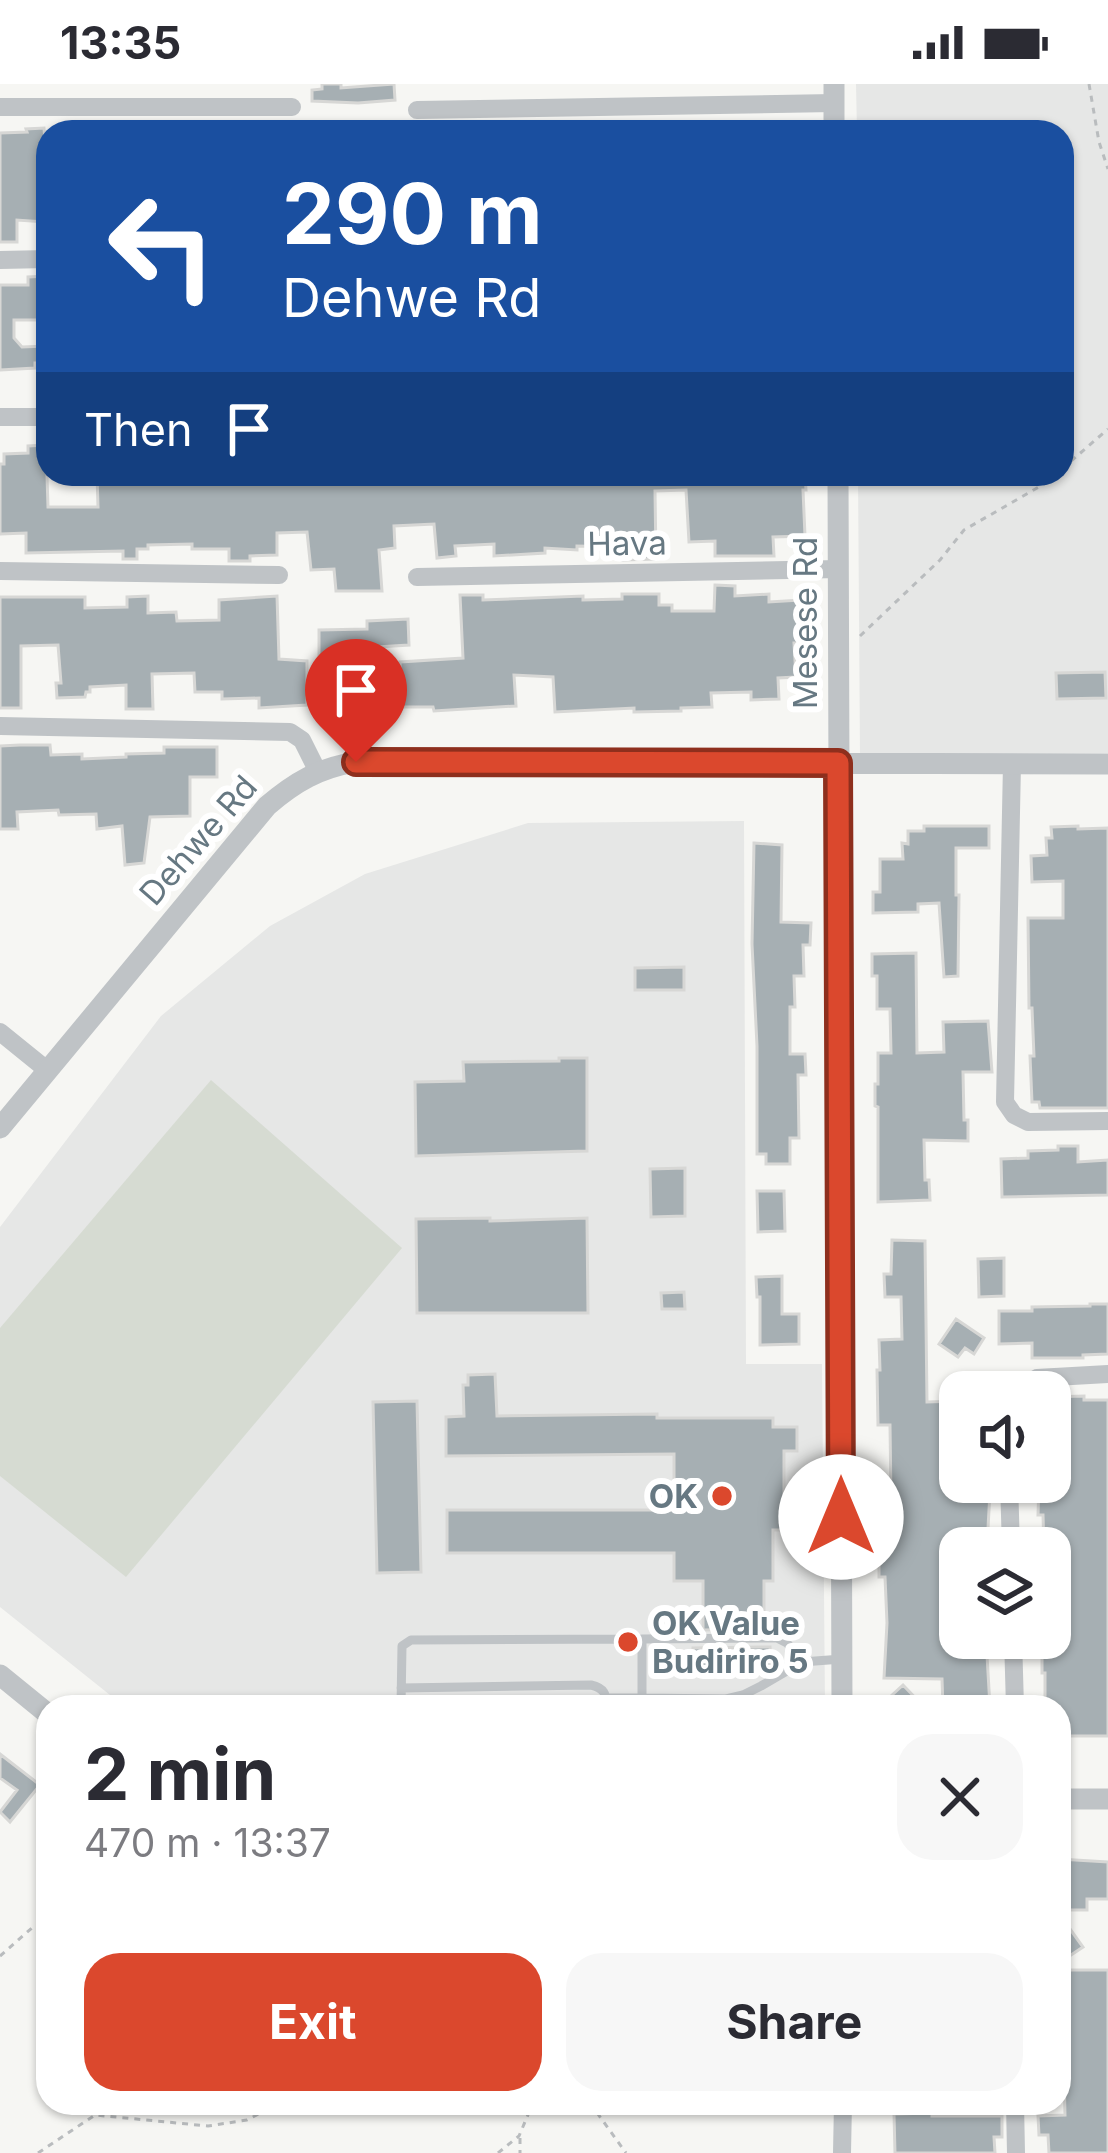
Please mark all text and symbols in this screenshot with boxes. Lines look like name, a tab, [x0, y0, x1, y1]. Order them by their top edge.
text: 13:35	[60, 15, 181, 70]
text: 290 m	[282, 163, 543, 264]
icon: left	[84, 168, 240, 324]
text: Dehwe Rd	[282, 265, 541, 330]
icon: arrive	[216, 396, 282, 462]
text: Then	[84, 402, 192, 457]
street label: Hava	[587, 522, 667, 564]
street label: Mesese Rd	[785, 537, 825, 709]
pin	[305, 639, 407, 762]
icon: arrive	[323, 657, 389, 723]
street label: Dehwe Rd	[131, 767, 265, 913]
map controls	[939, 1371, 1071, 1659]
button: sound	[939, 1371, 1071, 1503]
position arrow	[778, 1454, 904, 1580]
place label: OK	[649, 1476, 698, 1516]
marker: OK	[709, 1483, 735, 1509]
button: layers	[939, 1527, 1071, 1659]
place label: OK Value Budiriro 5	[652, 1603, 809, 1681]
marker: OK Value Budiriro 5	[615, 1629, 641, 1655]
text: 2 min	[84, 1730, 276, 1817]
button: close	[897, 1734, 1023, 1860]
text: 470 m · 13:37	[84, 1819, 331, 1866]
button: Exit	[84, 1953, 542, 2091]
button: Share	[566, 1953, 1023, 2091]

